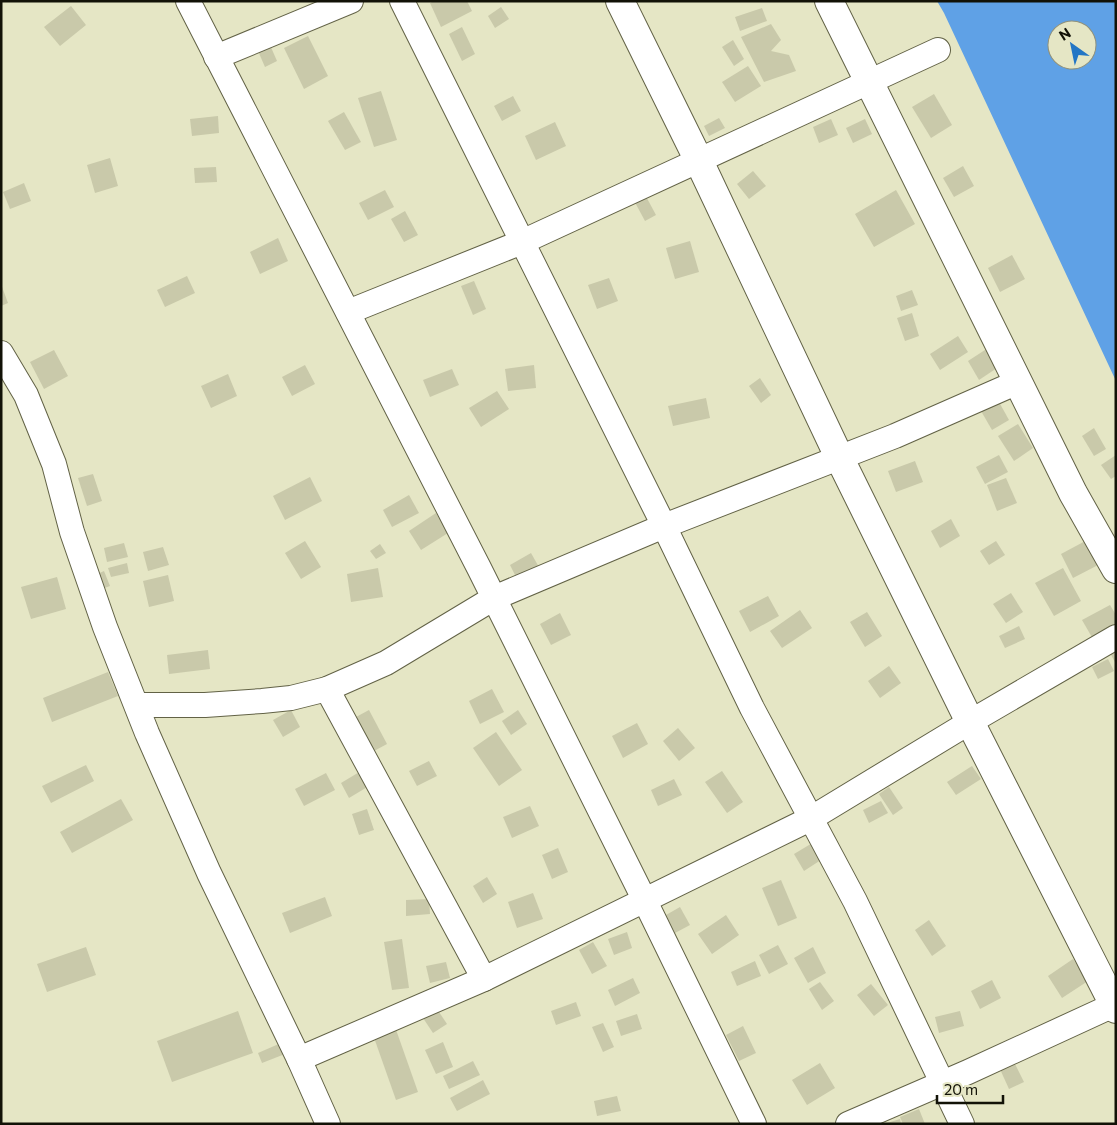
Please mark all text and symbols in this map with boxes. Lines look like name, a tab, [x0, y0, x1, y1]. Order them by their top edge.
north arrow	[1047, 20, 1097, 70]
text: N	[1056, 24, 1074, 44]
scale bar	[937, 1072, 1003, 1104]
text: 20 m	[944, 1080, 978, 1098]

